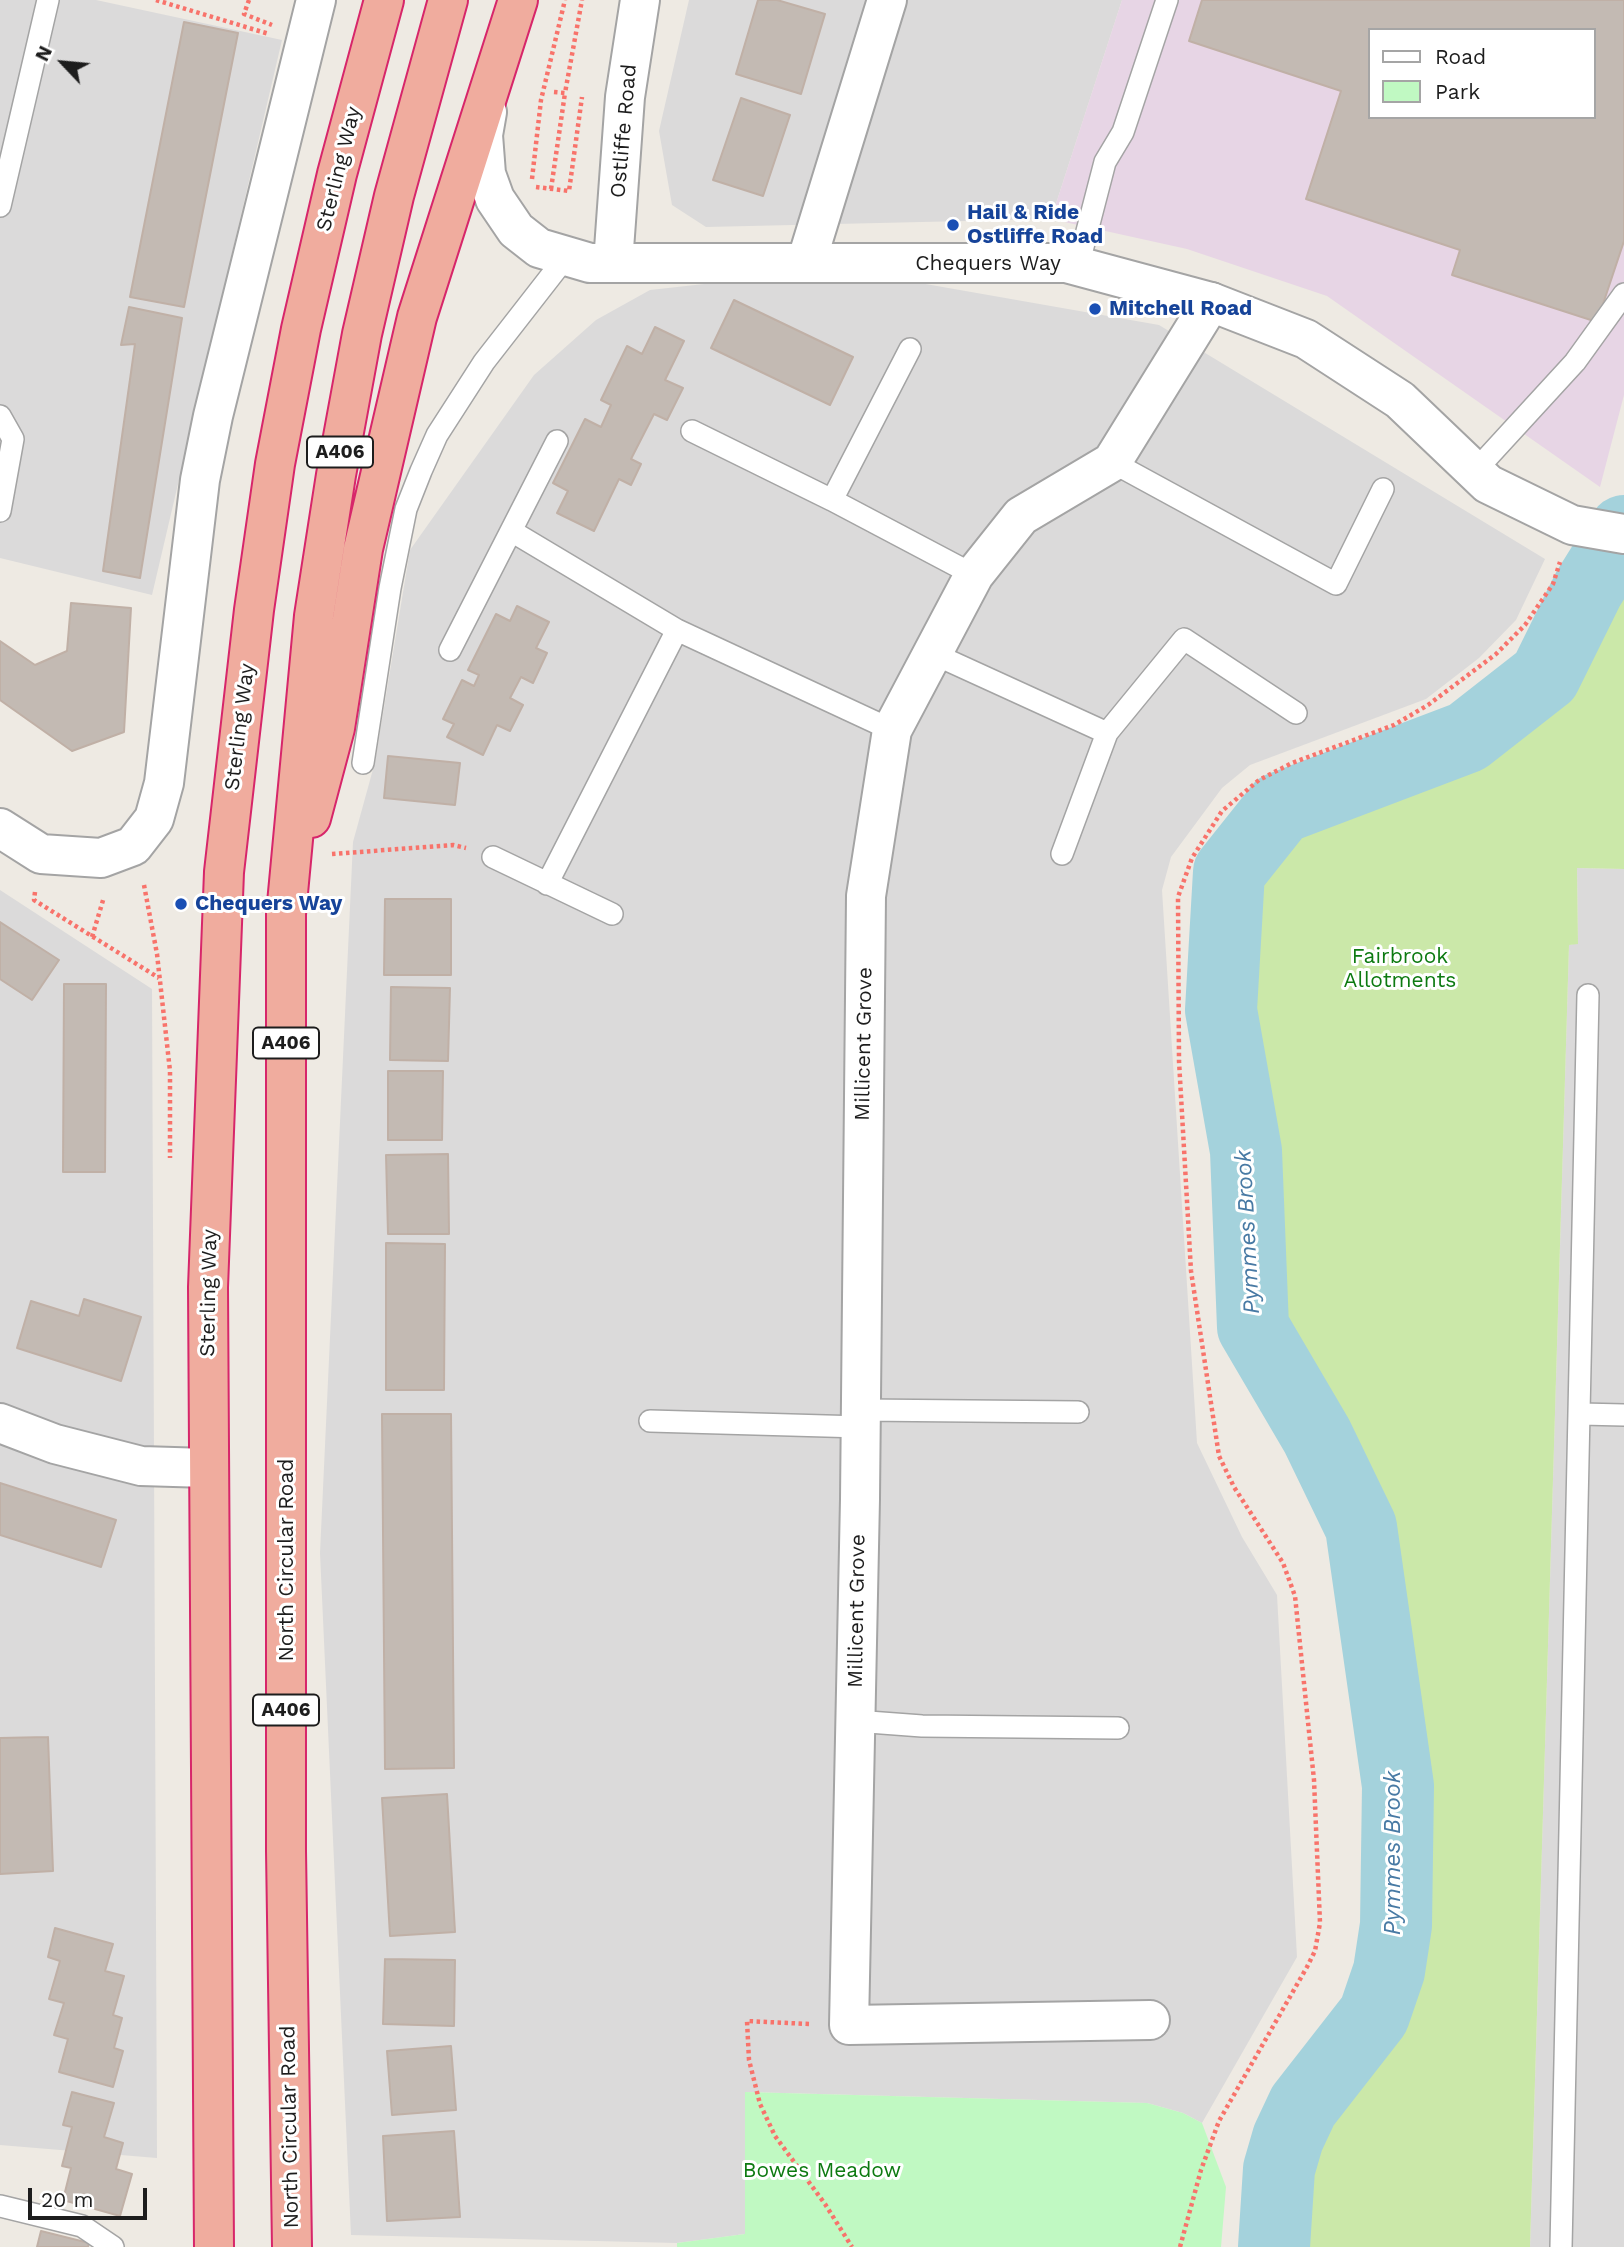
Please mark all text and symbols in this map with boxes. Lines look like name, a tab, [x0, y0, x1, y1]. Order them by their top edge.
north arrow	[28, 28, 98, 98]
legend	[1368, 28, 1596, 119]
text: N	[30, 42, 57, 65]
text: Road	[1435, 44, 1486, 69]
street label: Ostliffe Road	[606, 63, 642, 199]
text: Park	[1435, 79, 1480, 104]
street label: Sterling Way	[311, 104, 367, 234]
place label: Hail & Ride Ostliffe Road	[967, 200, 1103, 250]
marker: Hail & Ride Ostliffe Road	[945, 217, 961, 233]
street label: Chequers Way	[915, 251, 1061, 277]
place label: Mitchell Road	[1109, 296, 1252, 322]
marker: Mitchell Road	[1087, 301, 1103, 317]
road number: A406	[307, 436, 373, 467]
street label: Sterling Way	[220, 662, 260, 792]
place label: Chequers Way	[195, 891, 342, 917]
marker: Chequers Way	[173, 896, 189, 912]
park label: Fairbrook Allotments	[1344, 944, 1456, 994]
street label: Millicent Grove	[850, 967, 878, 1121]
road number: A406	[253, 1028, 319, 1058]
water label: Pymmes Brook	[1230, 1149, 1266, 1315]
street label: Sterling Way	[195, 1229, 223, 1357]
street label: North Circular Road	[274, 1459, 300, 1661]
street label: Millicent Grove	[843, 1534, 871, 1688]
road number: A406	[253, 1694, 319, 1726]
water label: Pymmes Brook	[1379, 1771, 1407, 1935]
street label: North Circular Road	[276, 2025, 304, 2229]
park label: Bowes Meadow	[743, 2158, 901, 2184]
scale bar	[32, 2174, 150, 2218]
text: 20 m	[41, 2187, 93, 2212]

